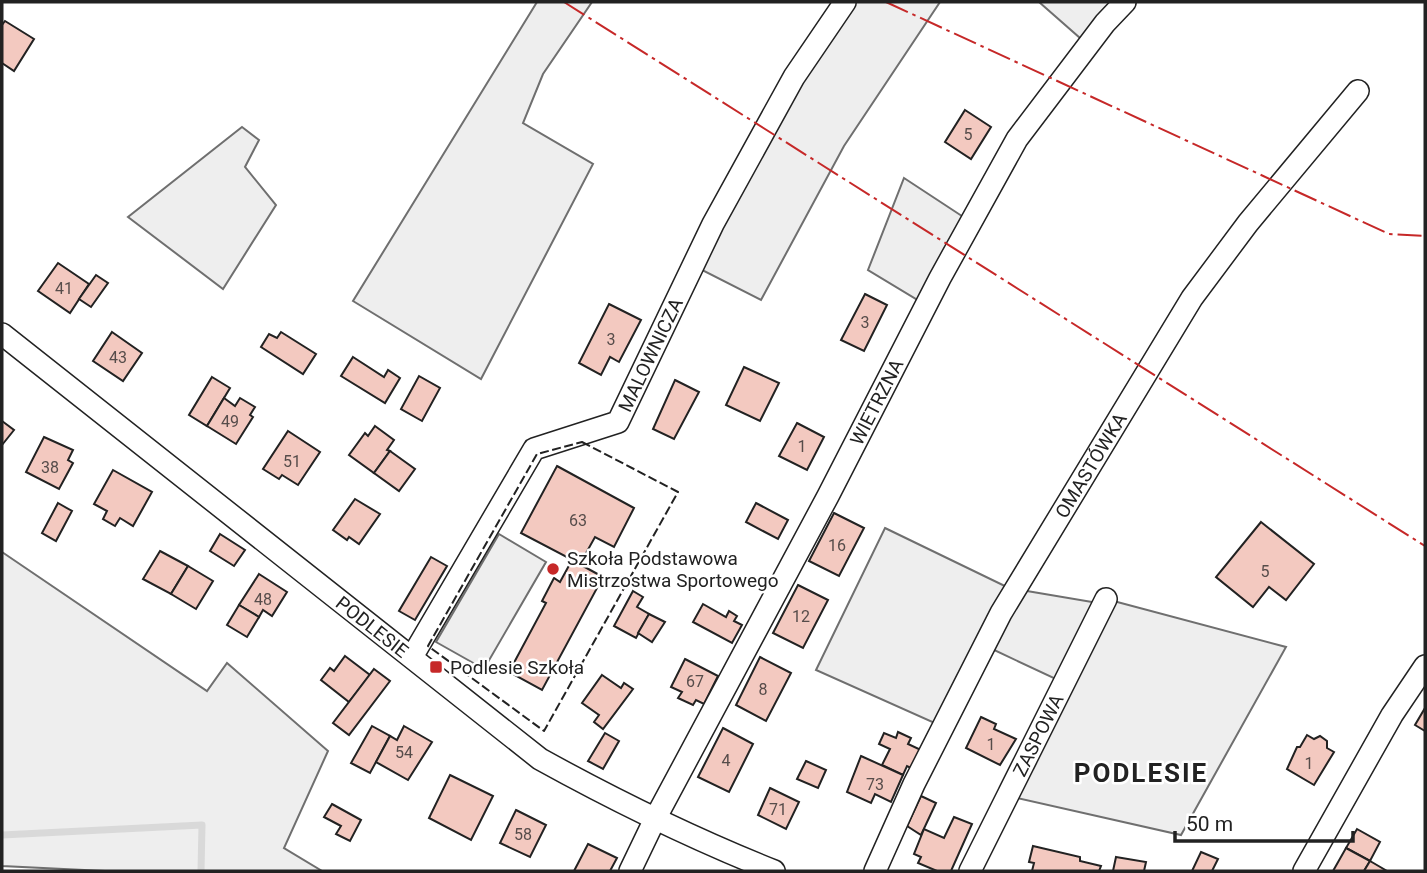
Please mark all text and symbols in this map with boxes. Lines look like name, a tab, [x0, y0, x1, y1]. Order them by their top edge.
house number: 5	[964, 125, 973, 144]
house number: 41	[55, 279, 73, 298]
street label: MALOWNICZA	[614, 294, 688, 416]
house number: 3	[861, 313, 870, 332]
house number: 3	[607, 330, 616, 349]
house number: 43	[109, 348, 127, 367]
street label: WIETRZNA	[845, 355, 909, 449]
street label: OMASTÓWKA	[1050, 408, 1132, 522]
house number: 49	[221, 412, 239, 431]
house number: 1	[798, 437, 807, 456]
house number: 51	[283, 452, 301, 471]
house number: 38	[41, 458, 59, 477]
house number: 63	[569, 511, 587, 530]
house number: 16	[828, 536, 846, 555]
place label: Szkoła Podstawowa Mistrzostwa Sportowego	[567, 547, 779, 592]
marker: Szkoła Podstawowa Mistrzostwa Sportowego	[545, 561, 561, 577]
house number: 5	[1261, 562, 1270, 581]
house number: 48	[254, 590, 272, 609]
street label: PODLESIE	[331, 591, 413, 663]
house number: 12	[792, 607, 810, 626]
place label: Podlesie Szkoła	[450, 656, 584, 679]
marker: Podlesie Szkoła	[428, 659, 444, 675]
house number: 67	[686, 672, 704, 691]
house number: 8	[759, 680, 768, 699]
street label: ZASPOWA	[1008, 690, 1069, 780]
house number: 1	[987, 735, 996, 754]
house number: 54	[395, 743, 413, 762]
house number: 4	[722, 751, 731, 770]
house number: 1	[1305, 754, 1314, 773]
district label: PODLESIE	[1074, 758, 1208, 788]
house number: 73	[866, 775, 884, 794]
house number: 71	[769, 800, 787, 819]
scale bar	[1175, 800, 1354, 844]
text: 50 m	[1186, 812, 1233, 836]
house number: 58	[514, 825, 532, 844]

